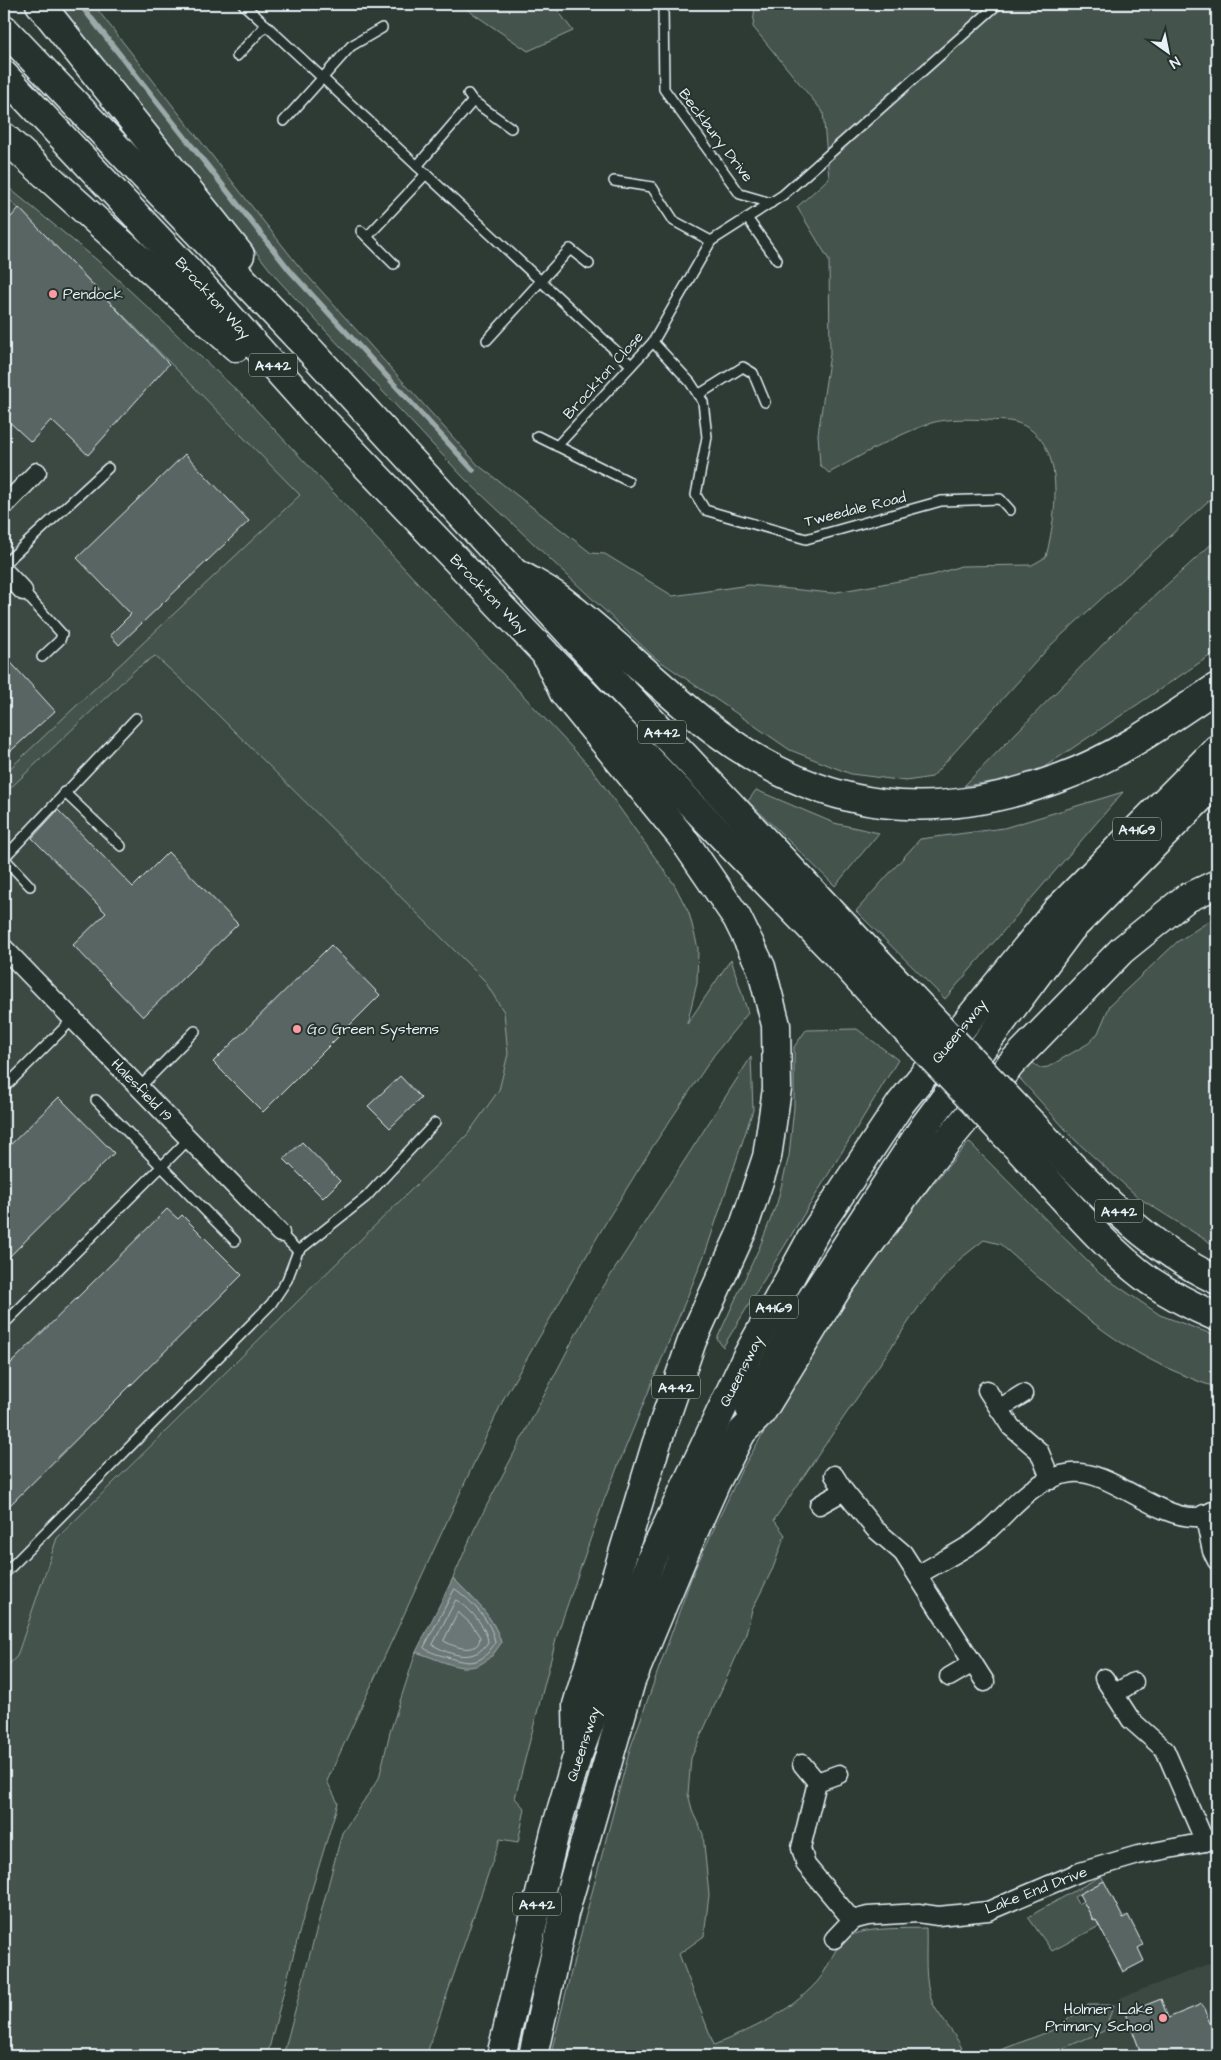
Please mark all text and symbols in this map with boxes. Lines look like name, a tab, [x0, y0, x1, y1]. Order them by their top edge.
north arrow	[1144, 28, 1194, 78]
text: N	[1165, 51, 1184, 73]
street label: Beckbury Drive	[673, 84, 758, 187]
street label: Brockton Way	[169, 253, 255, 345]
place label: Pendock	[63, 284, 123, 305]
marker: Pendock	[47, 288, 59, 300]
street label: Brockton Close	[558, 327, 648, 424]
road number: A442	[249, 354, 297, 376]
street label: Tweedale Road	[802, 487, 908, 532]
street label: Brockton Way	[444, 550, 532, 640]
road number: A442	[638, 720, 686, 744]
road number: A4169	[1113, 818, 1161, 841]
street label: Queensway	[927, 995, 993, 1069]
place label: Go Green Systems	[307, 1019, 439, 1041]
marker: Go Green Systems	[291, 1023, 303, 1035]
street label: Halesfield 19	[106, 1054, 177, 1127]
road number: A442	[1095, 1200, 1143, 1222]
road number: A4169	[750, 1295, 798, 1318]
street label: Queensway	[714, 1332, 769, 1411]
road number: A442	[652, 1375, 700, 1398]
street label: Queensway	[562, 1704, 606, 1785]
street label: Lake End Drive	[982, 1861, 1090, 1920]
road number: A442	[513, 1892, 561, 1916]
place label: Holmer Lake Primary School	[1045, 1999, 1153, 2038]
marker: Holmer Lake Primary School	[1157, 2012, 1169, 2024]

